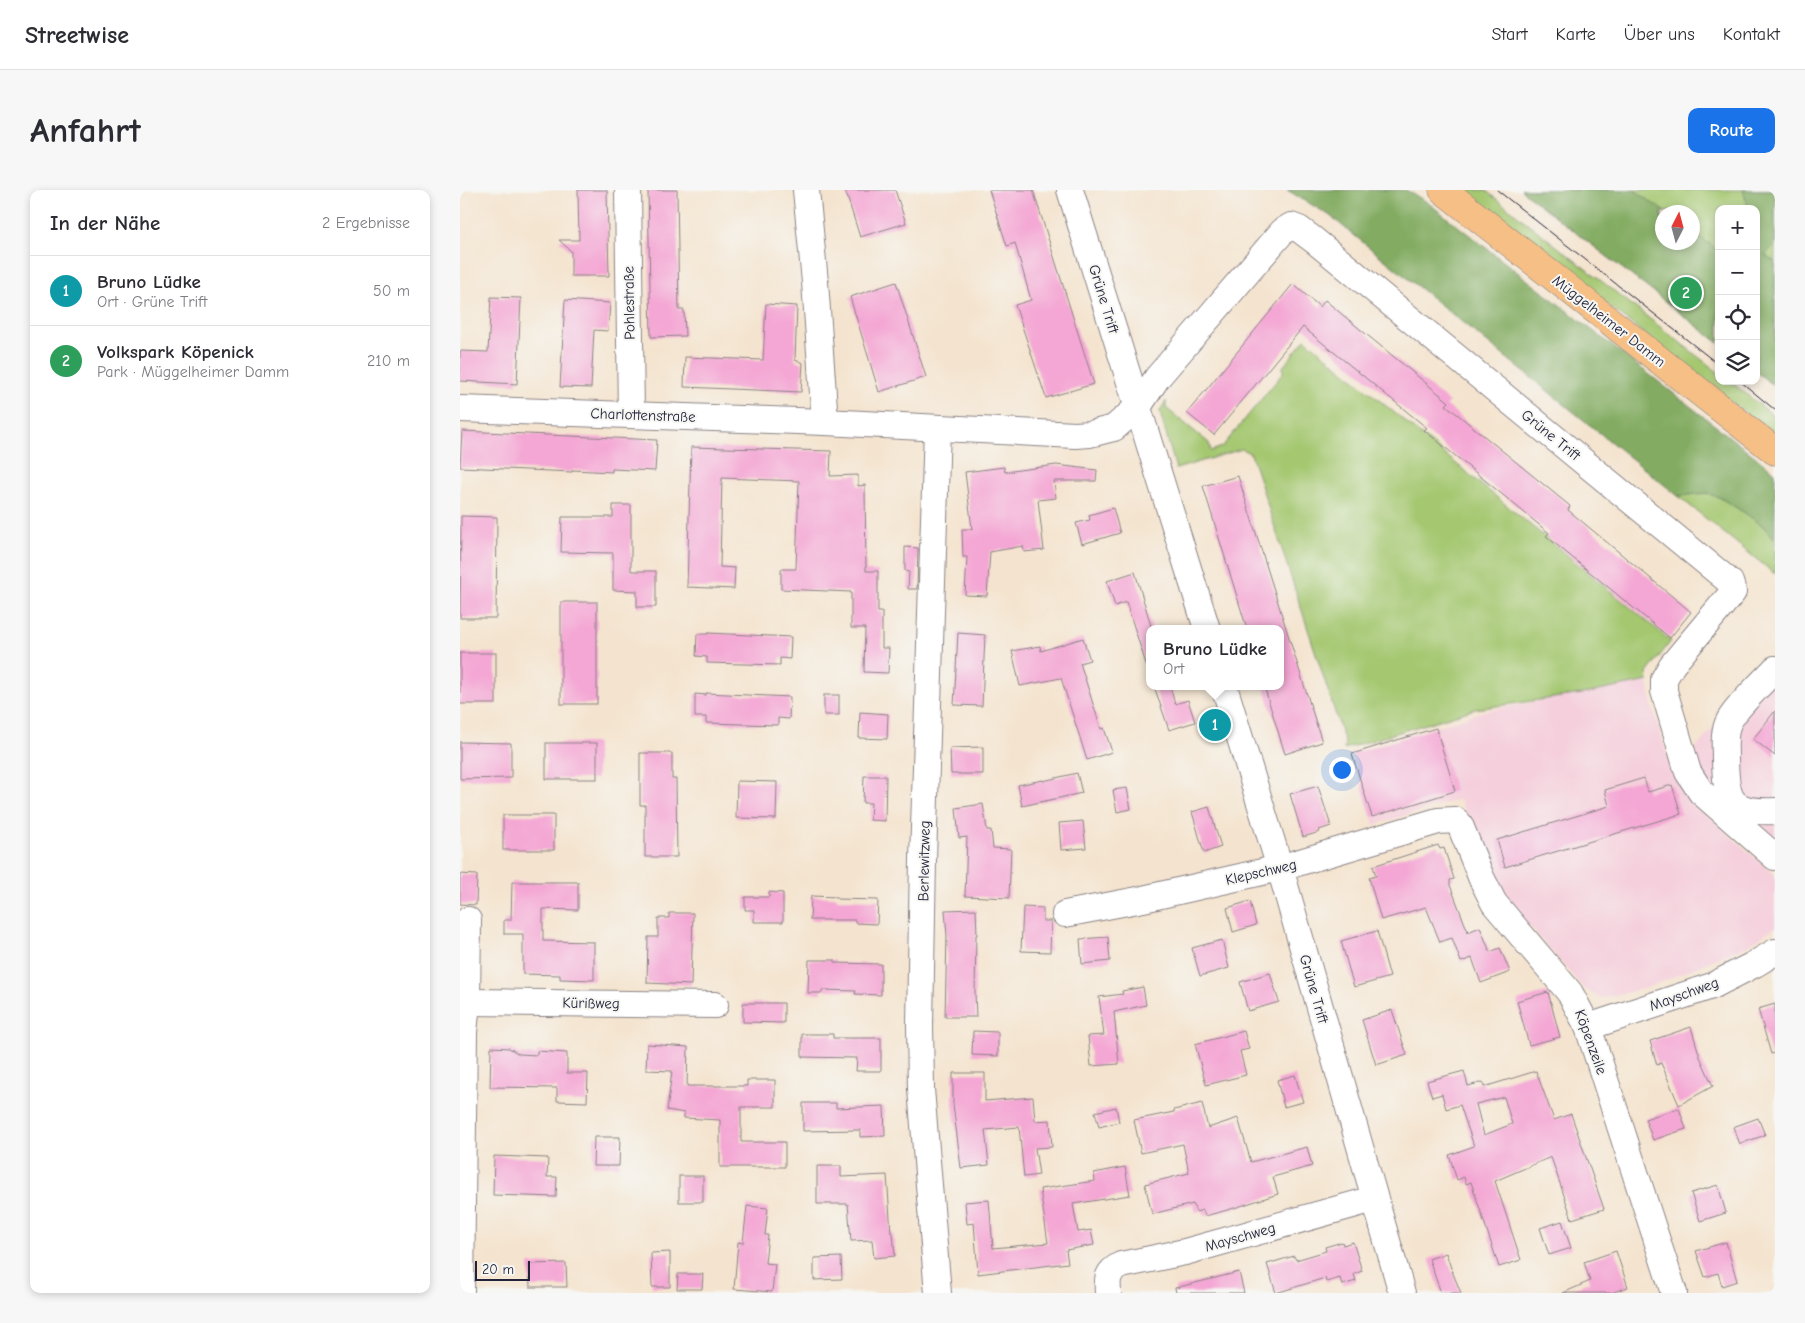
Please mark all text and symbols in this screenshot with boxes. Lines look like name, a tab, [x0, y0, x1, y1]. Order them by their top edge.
text: Streetwise	[25, 21, 129, 49]
text: Start	[1491, 24, 1528, 45]
text: Karte	[1556, 24, 1596, 45]
text: Über uns	[1624, 24, 1695, 45]
text: Kontakt	[1723, 24, 1780, 45]
button: Route	[1688, 108, 1775, 153]
text: Anfahrt	[30, 110, 141, 151]
north arrow	[1655, 205, 1700, 250]
map controls	[1715, 205, 1760, 385]
button: +	[1715, 205, 1760, 250]
text: In der Nähe	[50, 211, 160, 235]
text: 2 Ergebnisse	[322, 214, 410, 232]
button: −	[1715, 250, 1760, 295]
street label: Grüne Trift	[1085, 262, 1123, 336]
street label: Pohlestraße	[619, 265, 639, 340]
text: Bruno Lüdke	[97, 271, 201, 293]
street label: Müggelheimer Damm	[1549, 271, 1669, 371]
pin: 2	[1670, 274, 1702, 312]
text: 1	[63, 282, 69, 300]
text: 50 m	[373, 282, 410, 300]
text: Ort · Grüne Trift	[97, 293, 207, 311]
button: locate	[1715, 295, 1760, 340]
button: layers	[1715, 340, 1760, 385]
text: Volkspark Köpenick	[97, 341, 254, 363]
text: 2	[62, 352, 70, 370]
text: 210 m	[367, 352, 410, 370]
text: Park · Müggelheimer Damm	[97, 363, 289, 381]
street label: Charlottenstraße	[590, 404, 696, 426]
street label: Grüne Trift	[1518, 406, 1585, 465]
popup	[1146, 625, 1284, 690]
text: Bruno Lüdke	[1163, 638, 1267, 660]
text: Ort	[1163, 660, 1184, 678]
pin: 1	[1199, 706, 1231, 744]
your location	[1329, 757, 1355, 783]
street label: Berlewitzweg	[914, 820, 934, 902]
street label: Klepschweg	[1224, 855, 1298, 889]
street label: Grüne Trift	[1296, 952, 1333, 1026]
street label: Mayschweg	[1647, 973, 1721, 1015]
street label: Kürißweg	[562, 993, 620, 1013]
street label: Köpenzeile	[1571, 1007, 1611, 1077]
street label: Mayschweg	[1203, 1218, 1277, 1256]
scale bar	[475, 1258, 530, 1281]
text: 20 m	[482, 1261, 514, 1278]

